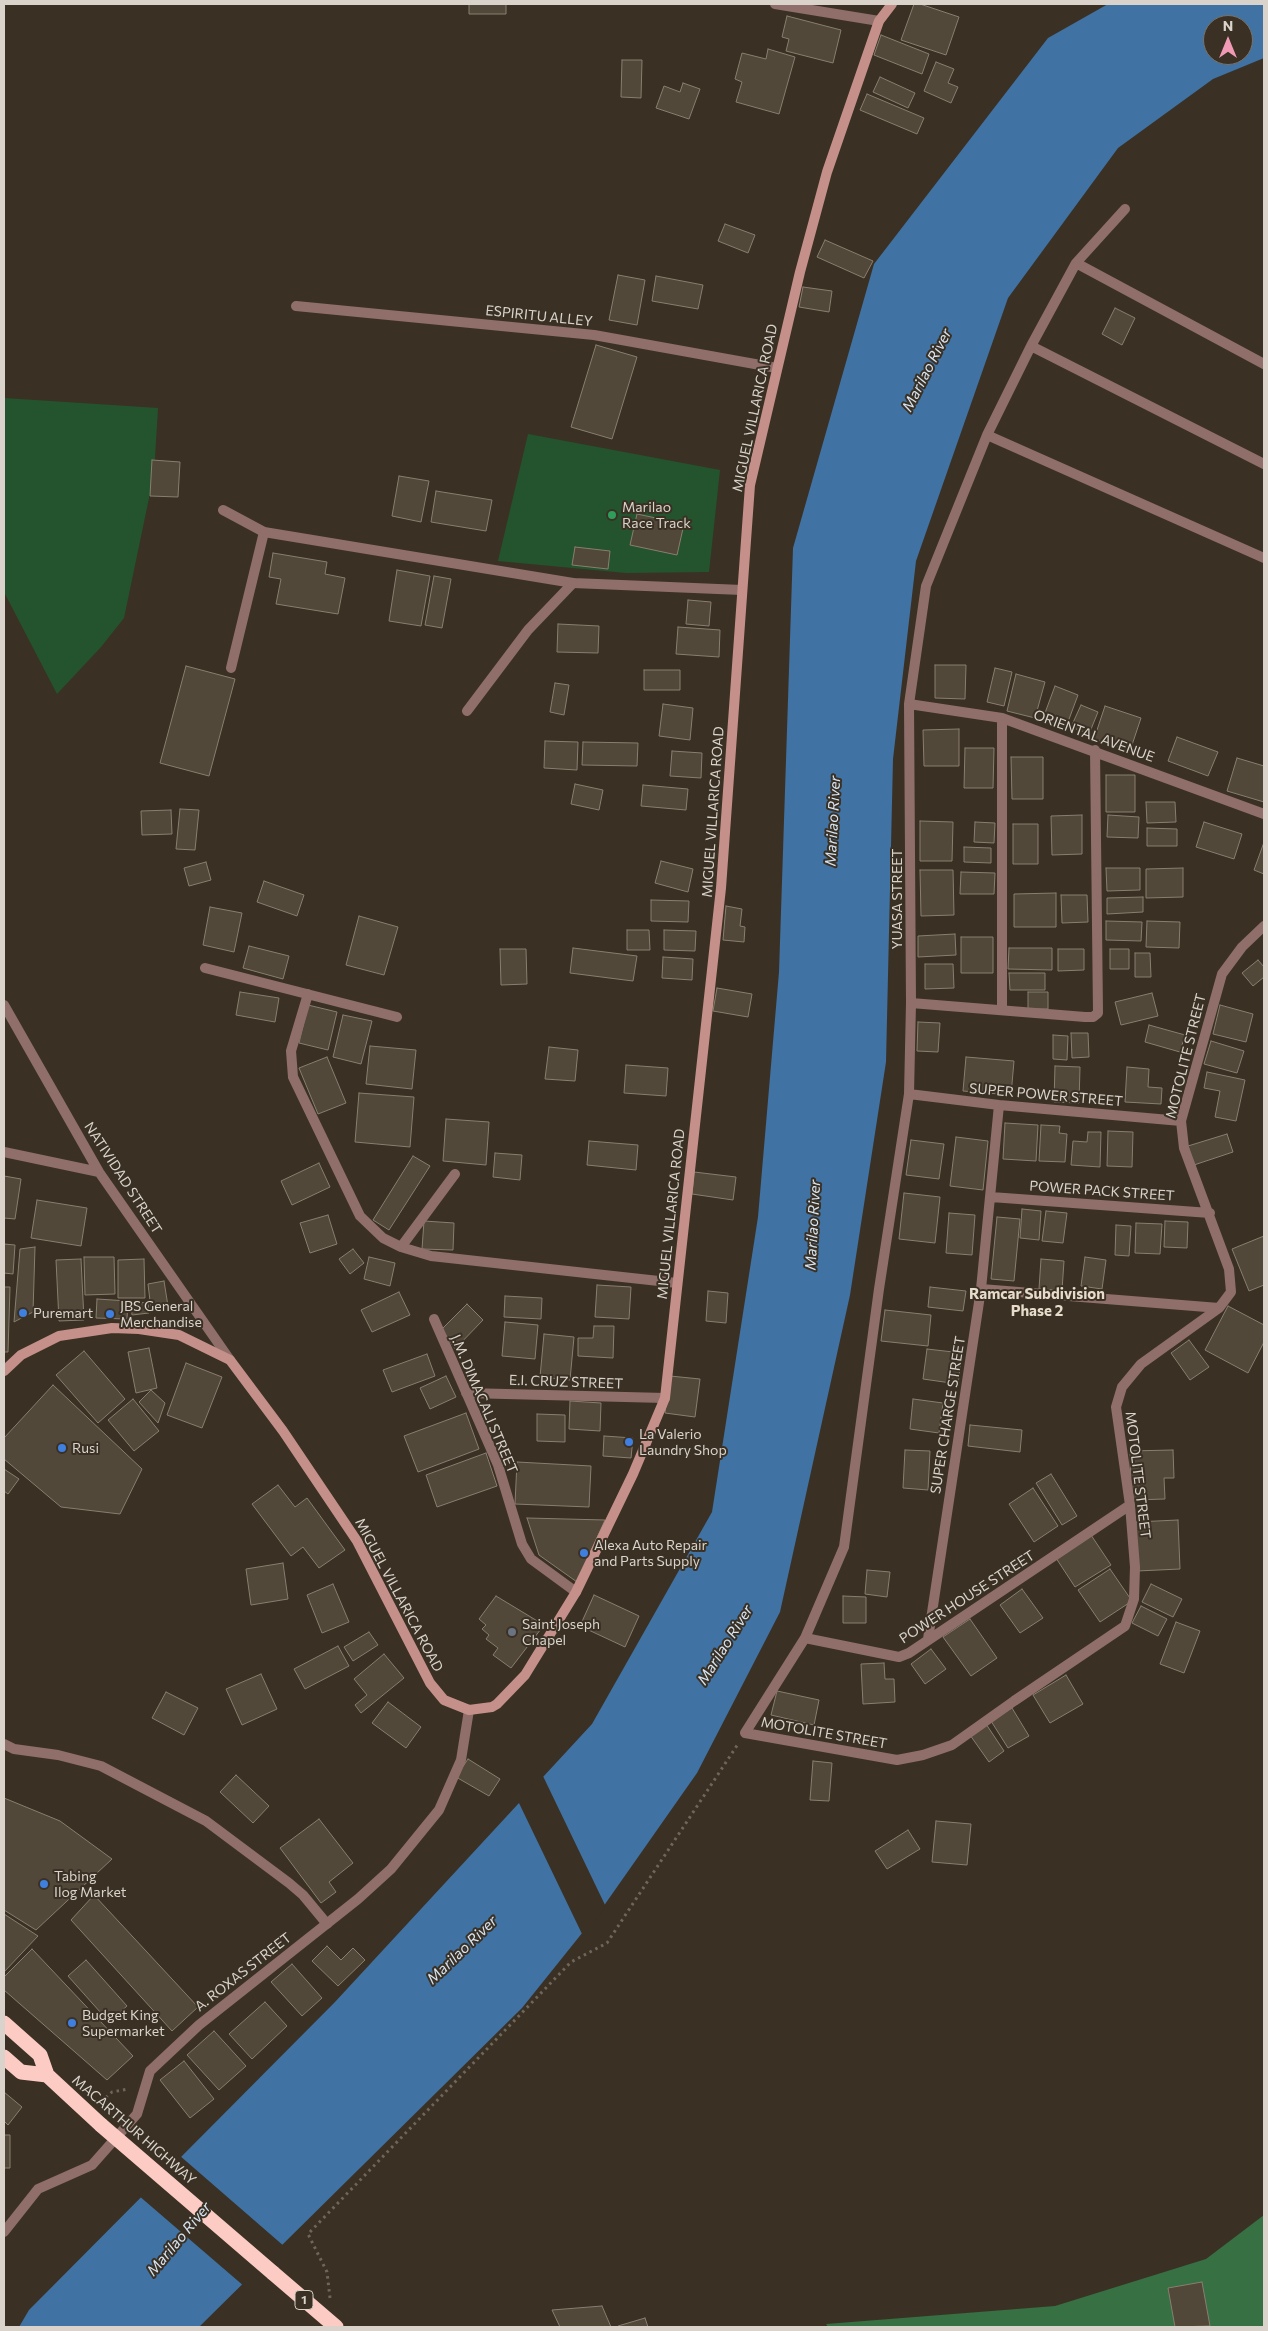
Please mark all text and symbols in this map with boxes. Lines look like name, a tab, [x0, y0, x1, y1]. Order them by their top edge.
north arrow	[1203, 15, 1253, 65]
text: N	[1223, 17, 1233, 34]
street label: ESPIRITU ALLEY	[485, 302, 593, 330]
street label: MIGUEL VILLARICA ROAD	[729, 322, 781, 494]
water label: Marilao River	[898, 325, 956, 415]
place label: Marilao Race Track	[622, 499, 691, 532]
marker: Marilao Race Track	[606, 509, 618, 521]
street label: ORIENTAL AVENUE	[1031, 706, 1157, 766]
street label: MIGUEL VILLARICA ROAD	[699, 726, 727, 898]
water label: Marilao River	[822, 775, 844, 867]
street label: YUASA STREET	[889, 848, 905, 950]
street label: MOTOLITE STREET	[1162, 992, 1210, 1120]
street label: SUPER POWER STREET	[968, 1080, 1124, 1110]
street label: NATIVIDAD STREET	[81, 1119, 165, 1237]
street label: MIGUEL VILLARICA ROAD	[654, 1128, 688, 1300]
street label: POWER PACK STREET	[1029, 1178, 1175, 1204]
water label: Marilao River	[802, 1179, 824, 1271]
district label: Ramcar Subdivision Phase 2	[969, 1285, 1105, 1320]
place label: JBS General Merchandise	[120, 1298, 202, 1330]
place label: Puremart	[33, 1305, 93, 1321]
marker: Puremart	[17, 1307, 29, 1319]
marker: JBS General Merchandise	[104, 1308, 116, 1320]
street label: J.M. DIMACALI STREET	[447, 1332, 521, 1476]
street label: SUPER CHARGE STREET	[927, 1335, 969, 1495]
street label: E.I. CRUZ STREET	[508, 1372, 624, 1392]
street label: MOTOLITE STREET	[1122, 1410, 1154, 1540]
place label: La Valerio Laundry Shop	[639, 1426, 727, 1458]
marker: La Valerio Laundry Shop	[623, 1436, 635, 1448]
place label: Rusi	[72, 1440, 99, 1456]
marker: Rusi	[56, 1442, 68, 1454]
street label: MIGUEL VILLARICA ROAD	[351, 1515, 447, 1675]
place label: Alexa Auto Repair and Parts Supply	[594, 1537, 707, 1570]
marker: Alexa Auto Repair and Parts Supply	[578, 1547, 590, 1559]
street label: POWER HOUSE STREET	[896, 1547, 1038, 1647]
water label: Marilao River	[693, 1602, 757, 1688]
place label: Saint Joseph Chapel	[522, 1616, 600, 1648]
marker: Saint Joseph Chapel	[506, 1626, 518, 1638]
street label: MOTOLITE STREET	[760, 1714, 888, 1752]
place label: Tabing Ilog Market	[54, 1868, 127, 1900]
marker: Tabing Ilog Market	[38, 1878, 50, 1890]
water label: Marilao River	[423, 1912, 501, 1988]
street label: A. ROXAS STREET	[191, 1929, 295, 2015]
place label: Budget King Supermarket	[82, 2007, 165, 2040]
marker: Budget King Supermarket	[66, 2017, 78, 2029]
street label: MACARTHUR HIGHWAY	[69, 2072, 199, 2188]
water label: Marilao River	[143, 2198, 215, 2280]
road number: 1	[295, 2290, 313, 2310]

